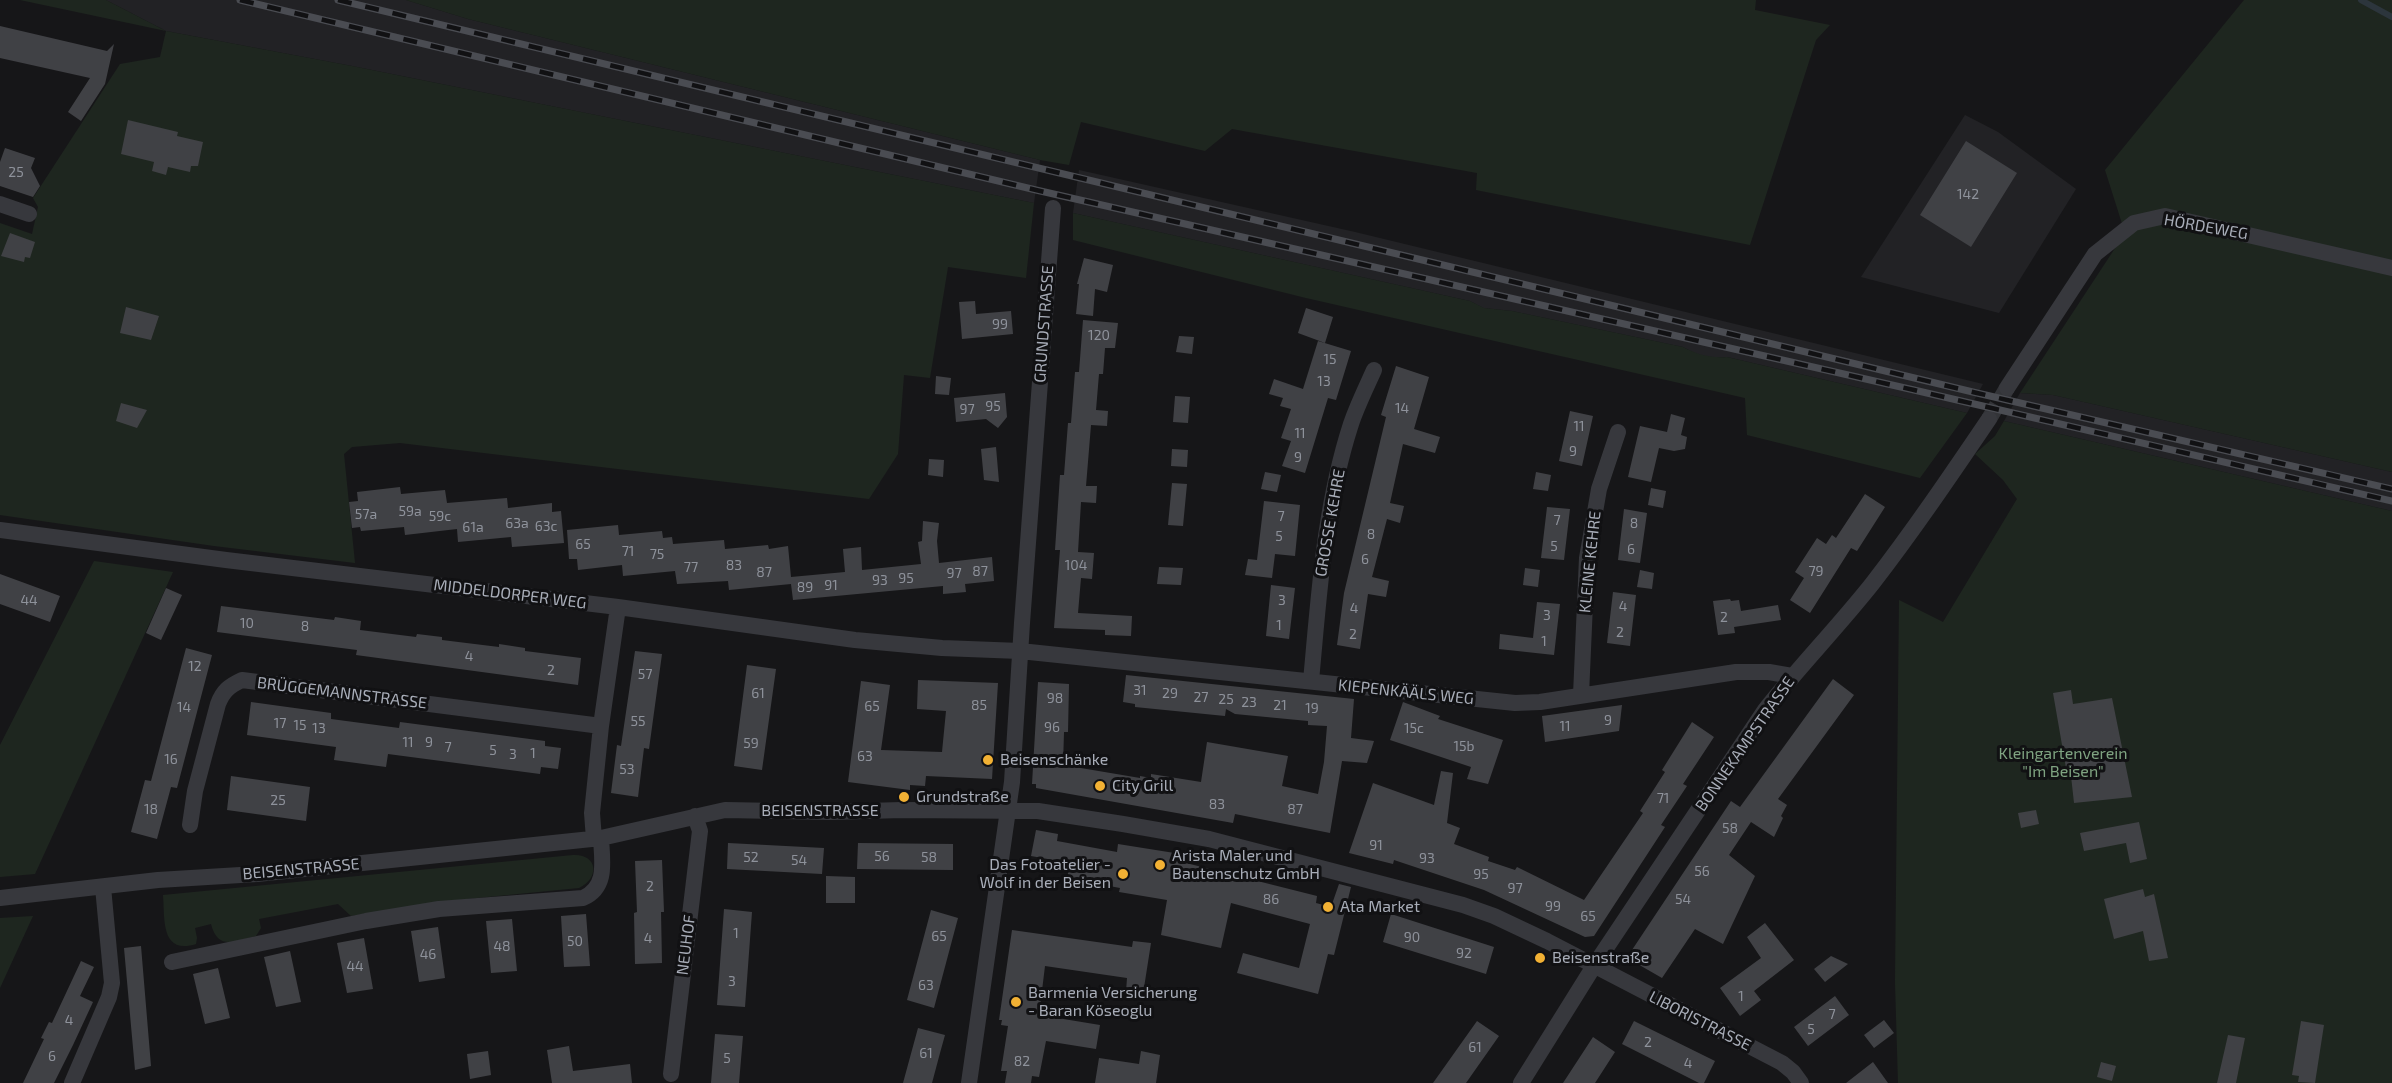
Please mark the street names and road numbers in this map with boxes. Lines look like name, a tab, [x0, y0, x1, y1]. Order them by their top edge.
street label: HÖRDEWEG	[2163, 210, 2249, 244]
street label: GRUNDSTRASSE	[1030, 265, 1058, 383]
street label: GROSSE KEHRE	[1311, 468, 1349, 578]
street label: KLEINE KEHRE	[1575, 510, 1605, 614]
street label: MIDDELDORPER WEG	[433, 575, 587, 613]
street label: BRÜGGEMANNSTRASSE	[256, 673, 428, 713]
street label: BONNEKAMPSTRASSE	[1691, 673, 1799, 815]
street label: KIEPENKÄÄLS WEG	[1337, 675, 1475, 709]
street label: BEISENSTRASSE	[761, 801, 879, 821]
street label: BEISENSTRASSE	[242, 854, 360, 884]
street label: NEUHOF	[673, 914, 699, 976]
street label: LIBORISTRASSE	[1646, 987, 1754, 1055]

